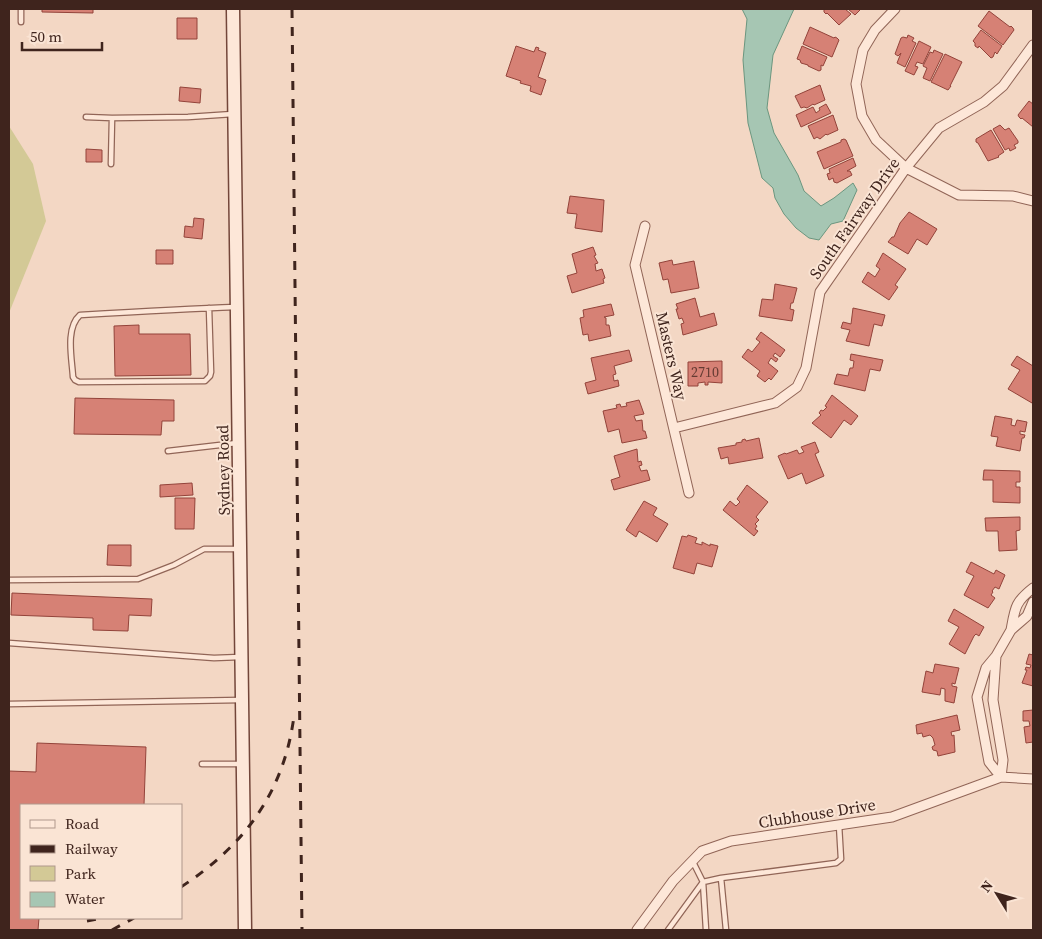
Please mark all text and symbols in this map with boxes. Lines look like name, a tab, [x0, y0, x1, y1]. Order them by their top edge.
scale bar	[22, 20, 102, 52]
text: 50 m	[30, 26, 62, 47]
street label: South Fairway Drive	[804, 153, 904, 283]
street label: Masters Way	[651, 310, 693, 403]
house number: 2710	[691, 362, 719, 382]
street label: Sydney Road	[211, 424, 235, 516]
street label: Clubhouse Drive	[757, 793, 877, 833]
legend	[20, 804, 182, 919]
text: Road	[65, 813, 99, 834]
text: Railway	[65, 838, 118, 859]
text: Park	[65, 863, 97, 884]
north arrow	[972, 869, 1022, 919]
text: N	[976, 876, 998, 896]
text: Water	[65, 888, 106, 909]

